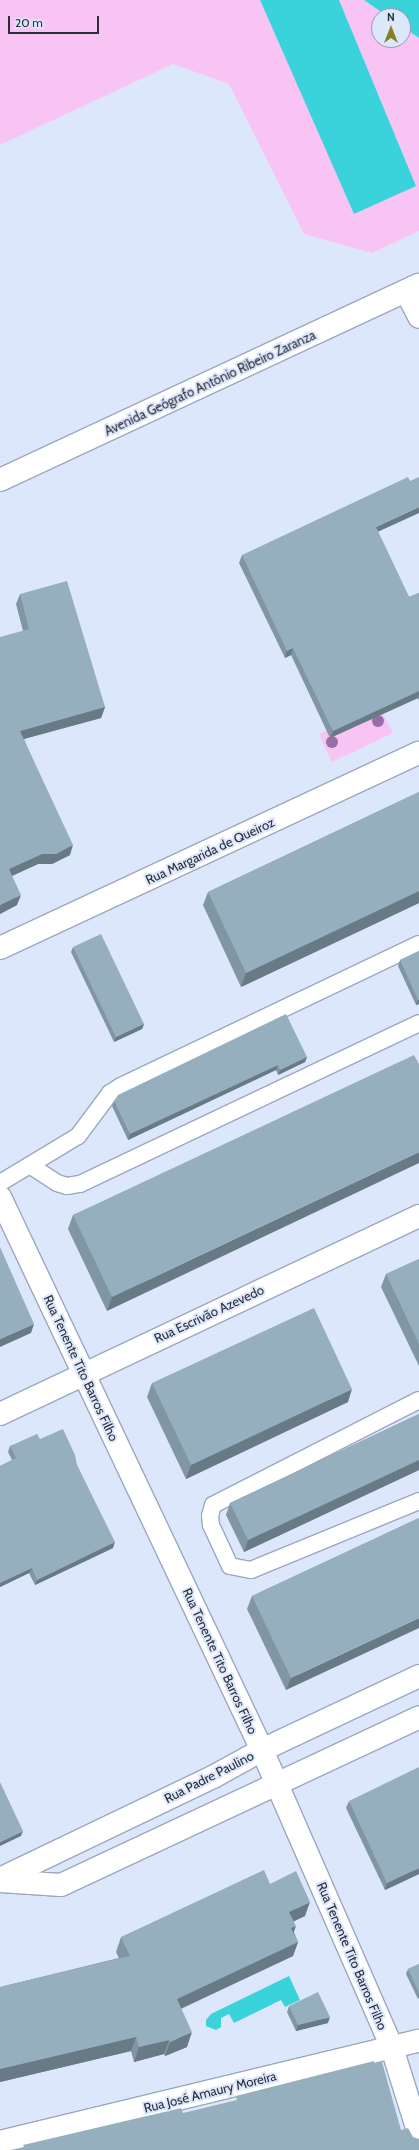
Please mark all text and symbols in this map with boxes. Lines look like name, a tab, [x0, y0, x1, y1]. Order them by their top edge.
scale bar	[10, 8, 101, 34]
north arrow	[371, 8, 411, 48]
text: N	[387, 10, 395, 24]
text: 20 m	[15, 15, 43, 30]
street label: Avenida Geógrafo Antônio Ribeiro Zaranza	[102, 327, 318, 439]
street label: Rua Margarida de Queiroz	[143, 814, 277, 888]
street label: Rua Escrivão Azevedo	[152, 1282, 266, 1346]
street label: Rua Tenente Tito Barros Filho	[40, 1292, 122, 1444]
street label: Rua Tenente Tito Barros Filho	[179, 1585, 261, 1737]
street label: Rua Padre Paulino	[162, 1748, 256, 1806]
street label: Rua Tenente Tito Barros Filho	[314, 1880, 390, 2032]
street label: Rua José Amaury Moreira	[142, 2068, 278, 2116]

